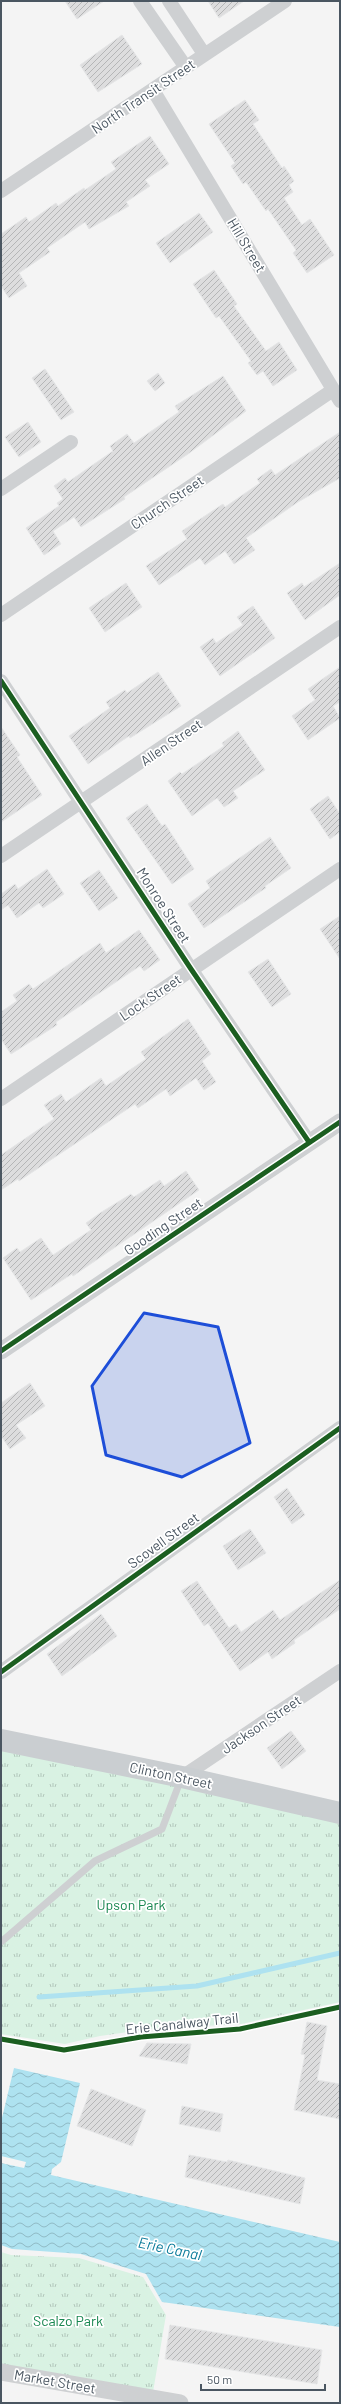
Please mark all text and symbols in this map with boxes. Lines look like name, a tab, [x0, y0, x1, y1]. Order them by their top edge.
street label: North Transit Street	[88, 55, 198, 137]
street label: Hill Street	[224, 215, 270, 275]
street label: Church Street	[127, 471, 207, 533]
street label: Allen Street	[137, 715, 205, 769]
street label: Monroe Street	[133, 864, 195, 946]
street label: Lock Street	[116, 970, 184, 1024]
street label: Gooding Street	[120, 1193, 206, 1259]
street label: Scovell Street	[124, 1508, 202, 1572]
street label: Jackson Street	[218, 1691, 304, 1757]
street label: Clinton Street	[128, 1758, 214, 1792]
park label: Upson Park	[96, 1896, 166, 1913]
street label: Erie Canalway Trail	[125, 2009, 239, 2037]
water label: Erie Canal	[137, 2233, 204, 2264]
park label: Scalzo Park	[33, 2312, 103, 2329]
street label: Market Street	[13, 2365, 97, 2397]
scale bar	[201, 2366, 325, 2392]
text: 50 m	[207, 2372, 232, 2386]

